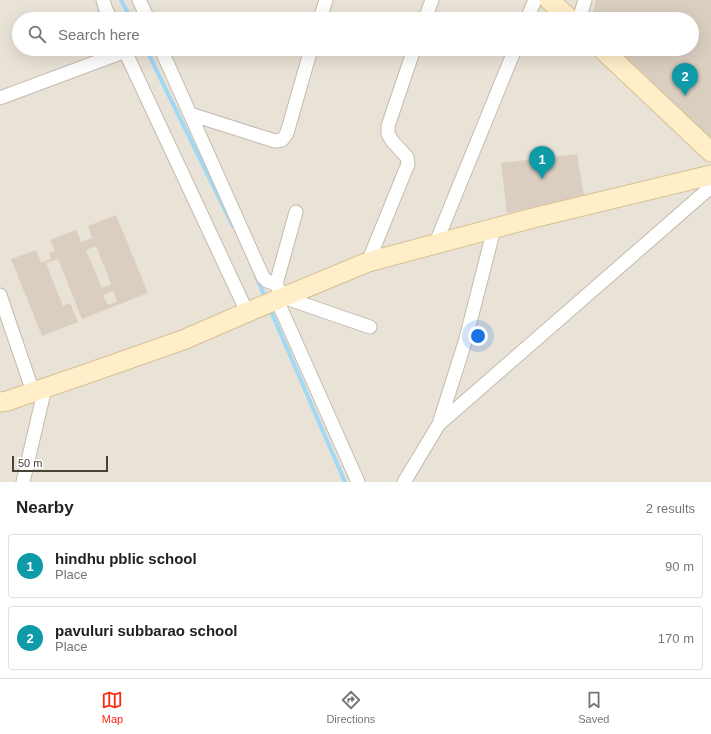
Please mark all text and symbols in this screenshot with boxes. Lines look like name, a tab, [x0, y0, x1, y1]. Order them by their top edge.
search box	[12, 12, 699, 56]
icon: search	[26, 23, 48, 45]
text: Search here	[58, 26, 140, 43]
pin: 2	[672, 63, 698, 96]
pin: 1	[529, 146, 555, 179]
your location	[468, 326, 488, 346]
scale bar	[12, 454, 108, 473]
text: 50 m	[18, 457, 42, 469]
text: Nearby	[16, 498, 74, 517]
text: 2 results	[646, 501, 695, 516]
text: hindhu pblic school	[55, 550, 197, 567]
text: 1	[26, 559, 34, 574]
text: 90 m	[665, 559, 694, 574]
text: Place	[55, 567, 88, 582]
text: pavuluri subbarao school	[55, 622, 238, 639]
text: 2	[26, 631, 34, 646]
text: 170 m	[658, 631, 694, 646]
text: Place	[55, 639, 88, 654]
tab: Map	[101, 689, 123, 725]
tab: Directions	[326, 689, 375, 725]
tab: Saved	[578, 689, 609, 725]

